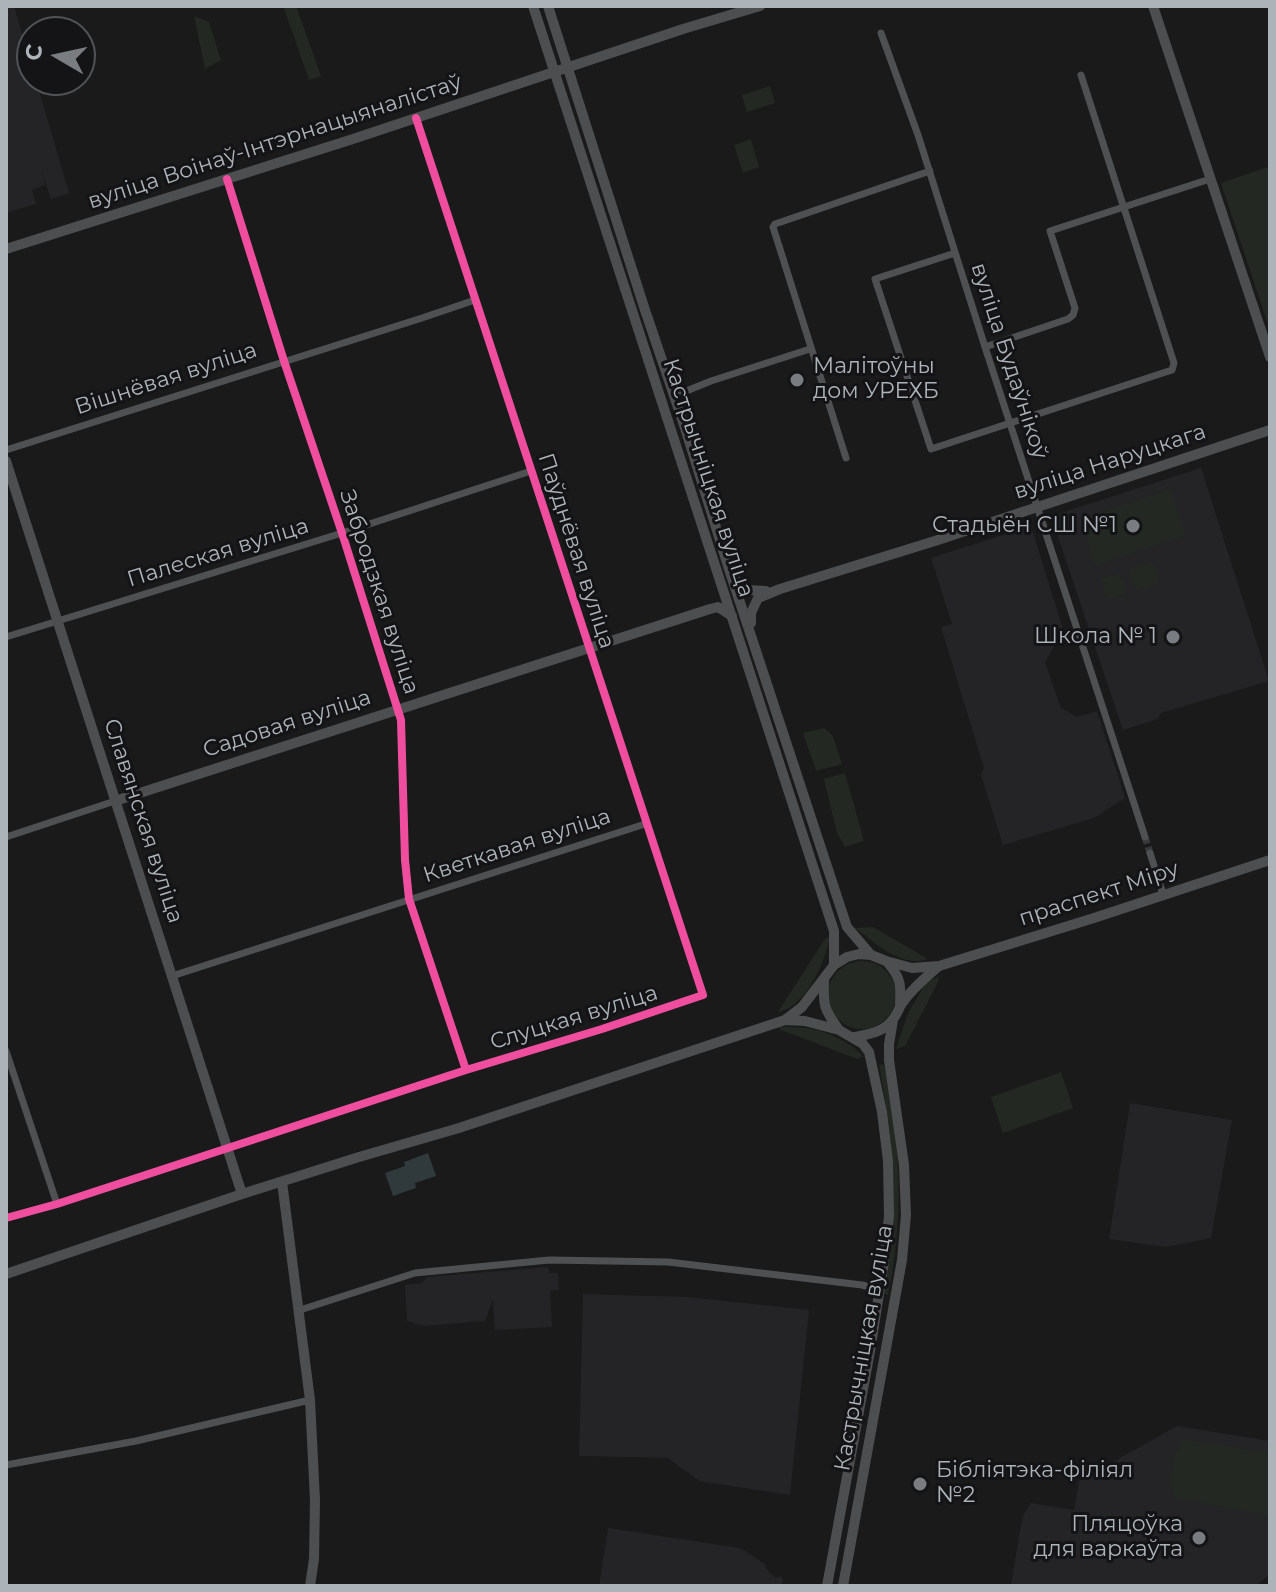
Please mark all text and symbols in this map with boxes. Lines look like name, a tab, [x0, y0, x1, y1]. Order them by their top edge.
north arrow	[16, 16, 96, 96]
text: С	[19, 42, 48, 62]
street label: вуліца Воінаў-Інтэрнацыяналістаў	[85, 69, 465, 215]
street label: вуліца Будаўнікоў	[965, 260, 1053, 462]
street label: Вішнёвая вуліца	[72, 337, 260, 421]
place label: Малітоўны дом УРЕХБ	[813, 354, 939, 406]
street label: Кастрычніцкая вуліца	[657, 355, 759, 601]
marker: Малітоўны дом УРЕХБ	[788, 371, 806, 389]
street label: вуліца Наруцкага	[1011, 418, 1209, 506]
street label: Паўднёвая вуліца	[532, 450, 620, 652]
street label: Забродзкая вуліца	[333, 486, 425, 698]
street label: Палеская вуліца	[124, 513, 312, 593]
place label: Стадыён СШ №1	[932, 513, 1117, 539]
marker: Стадыён СШ №1	[1124, 517, 1142, 535]
place label: Школа № 1	[1034, 624, 1157, 650]
marker: Школа № 1	[1164, 628, 1182, 646]
street label: Садовая вуліца	[200, 684, 374, 764]
street label: Славянская вуліца	[97, 716, 189, 926]
street label: Кветкавая вуліца	[420, 803, 614, 889]
street label: праспект Міру	[1016, 856, 1182, 932]
street label: Слуцкая вуліца	[487, 980, 661, 1056]
street label: Кастрычніцкая вуліца	[829, 1223, 899, 1473]
place label: Бібліятэка-філіял №2	[936, 1458, 1133, 1510]
marker: Бібліятэка-філіял №2	[911, 1475, 929, 1493]
place label: Пляцоўка для варкаўта	[1033, 1512, 1183, 1564]
marker: Пляцоўка для варкаўта	[1190, 1529, 1208, 1547]

